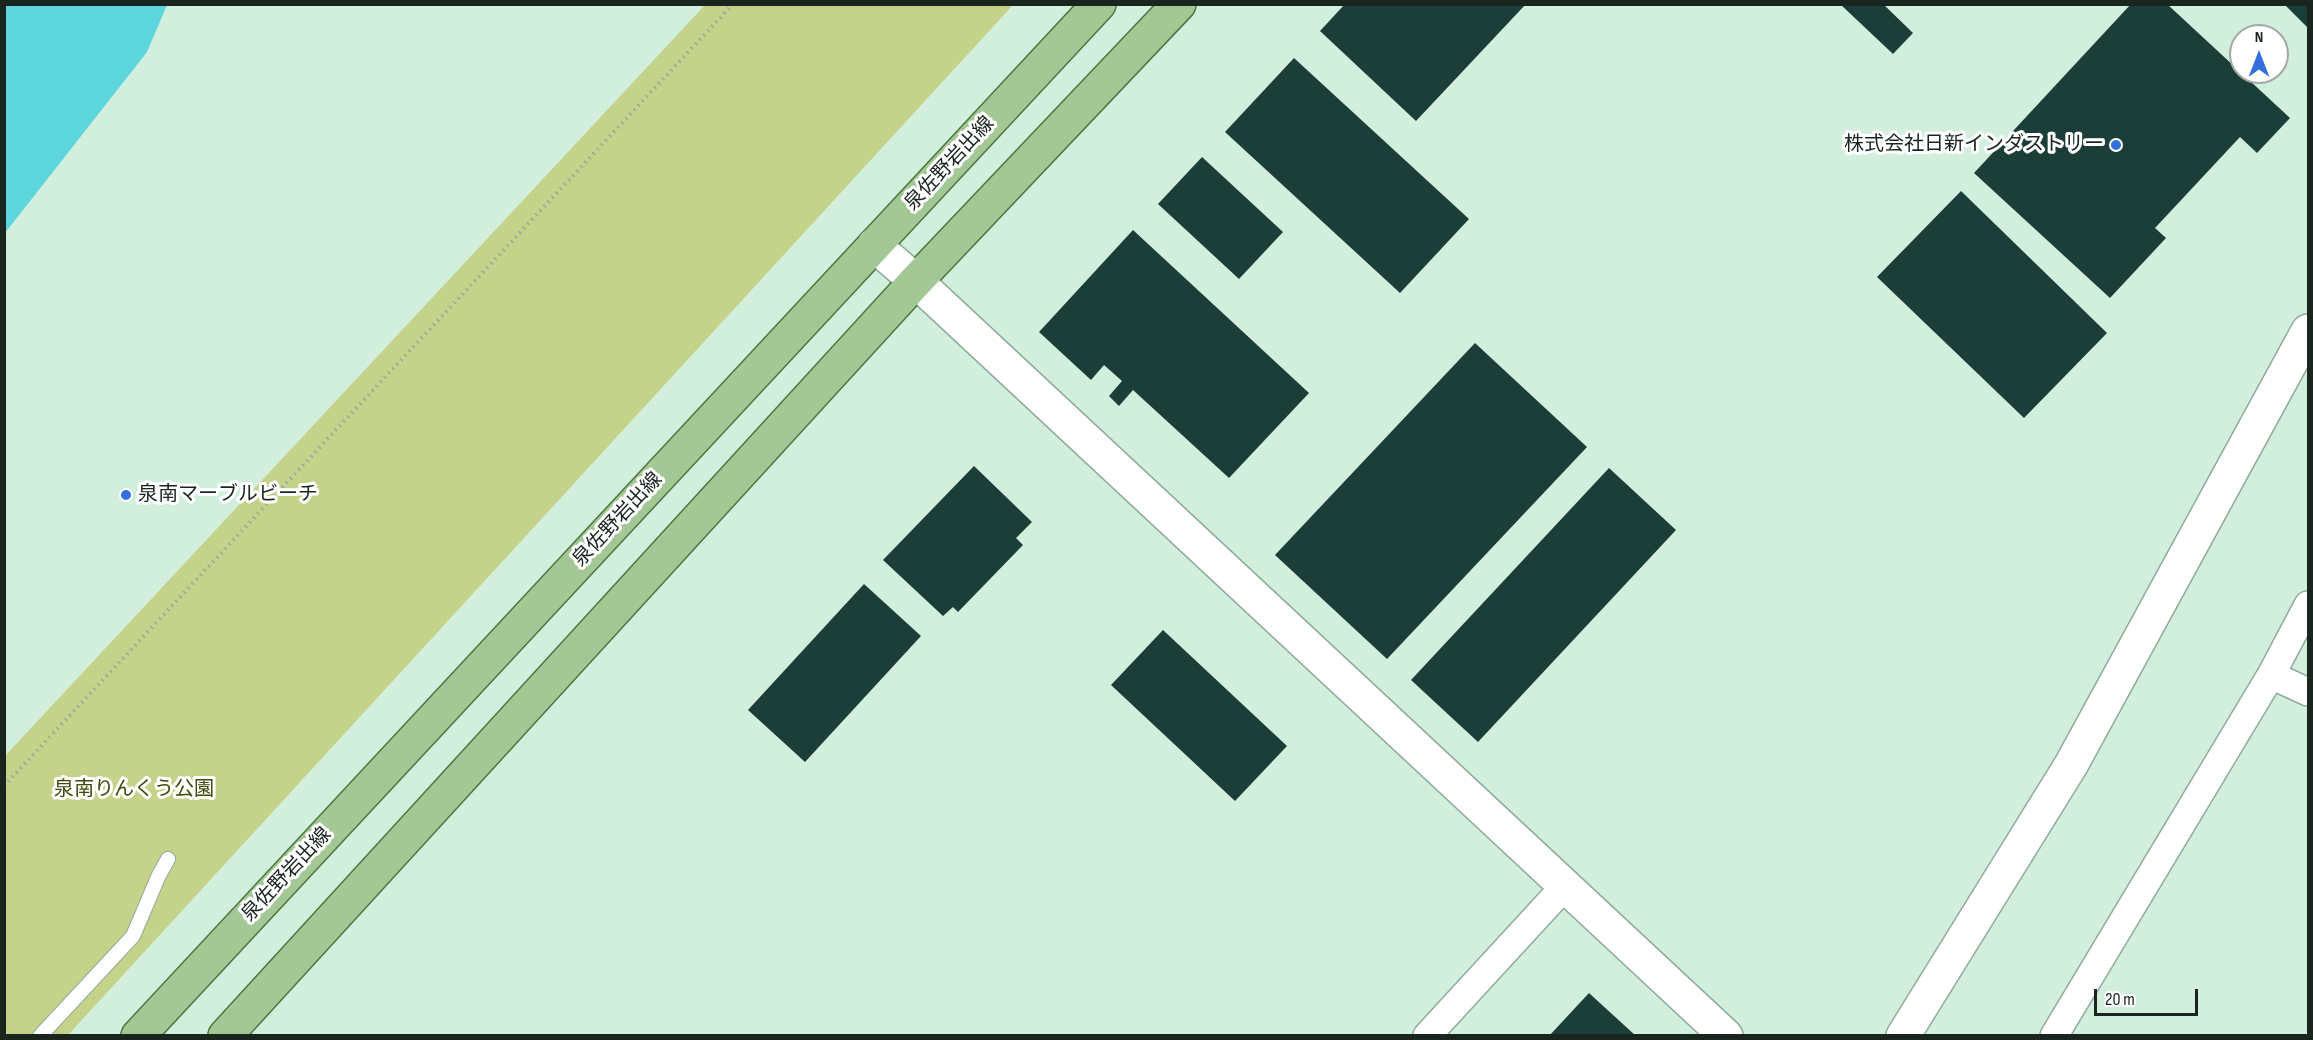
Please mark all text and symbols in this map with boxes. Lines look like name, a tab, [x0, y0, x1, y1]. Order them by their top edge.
north arrow	[2229, 24, 2289, 84]
text: N	[2255, 28, 2263, 47]
street label: 泉佐野岩出線	[900, 112, 1000, 216]
place label: 株式会社日新インダストリー	[1844, 133, 2104, 157]
marker: 株式会社日新インダストリー	[2109, 138, 2123, 152]
street label: 泉佐野岩出線	[568, 468, 668, 572]
place label: 泉南マーブルビーチ	[138, 483, 318, 507]
marker: 泉南マーブルビーチ	[119, 488, 133, 502]
park label: 泉南りんくう公園	[54, 778, 214, 802]
street label: 泉佐野岩出線	[237, 823, 337, 927]
scale bar	[2097, 977, 2200, 1015]
text: 20 m	[2105, 989, 2135, 1010]

